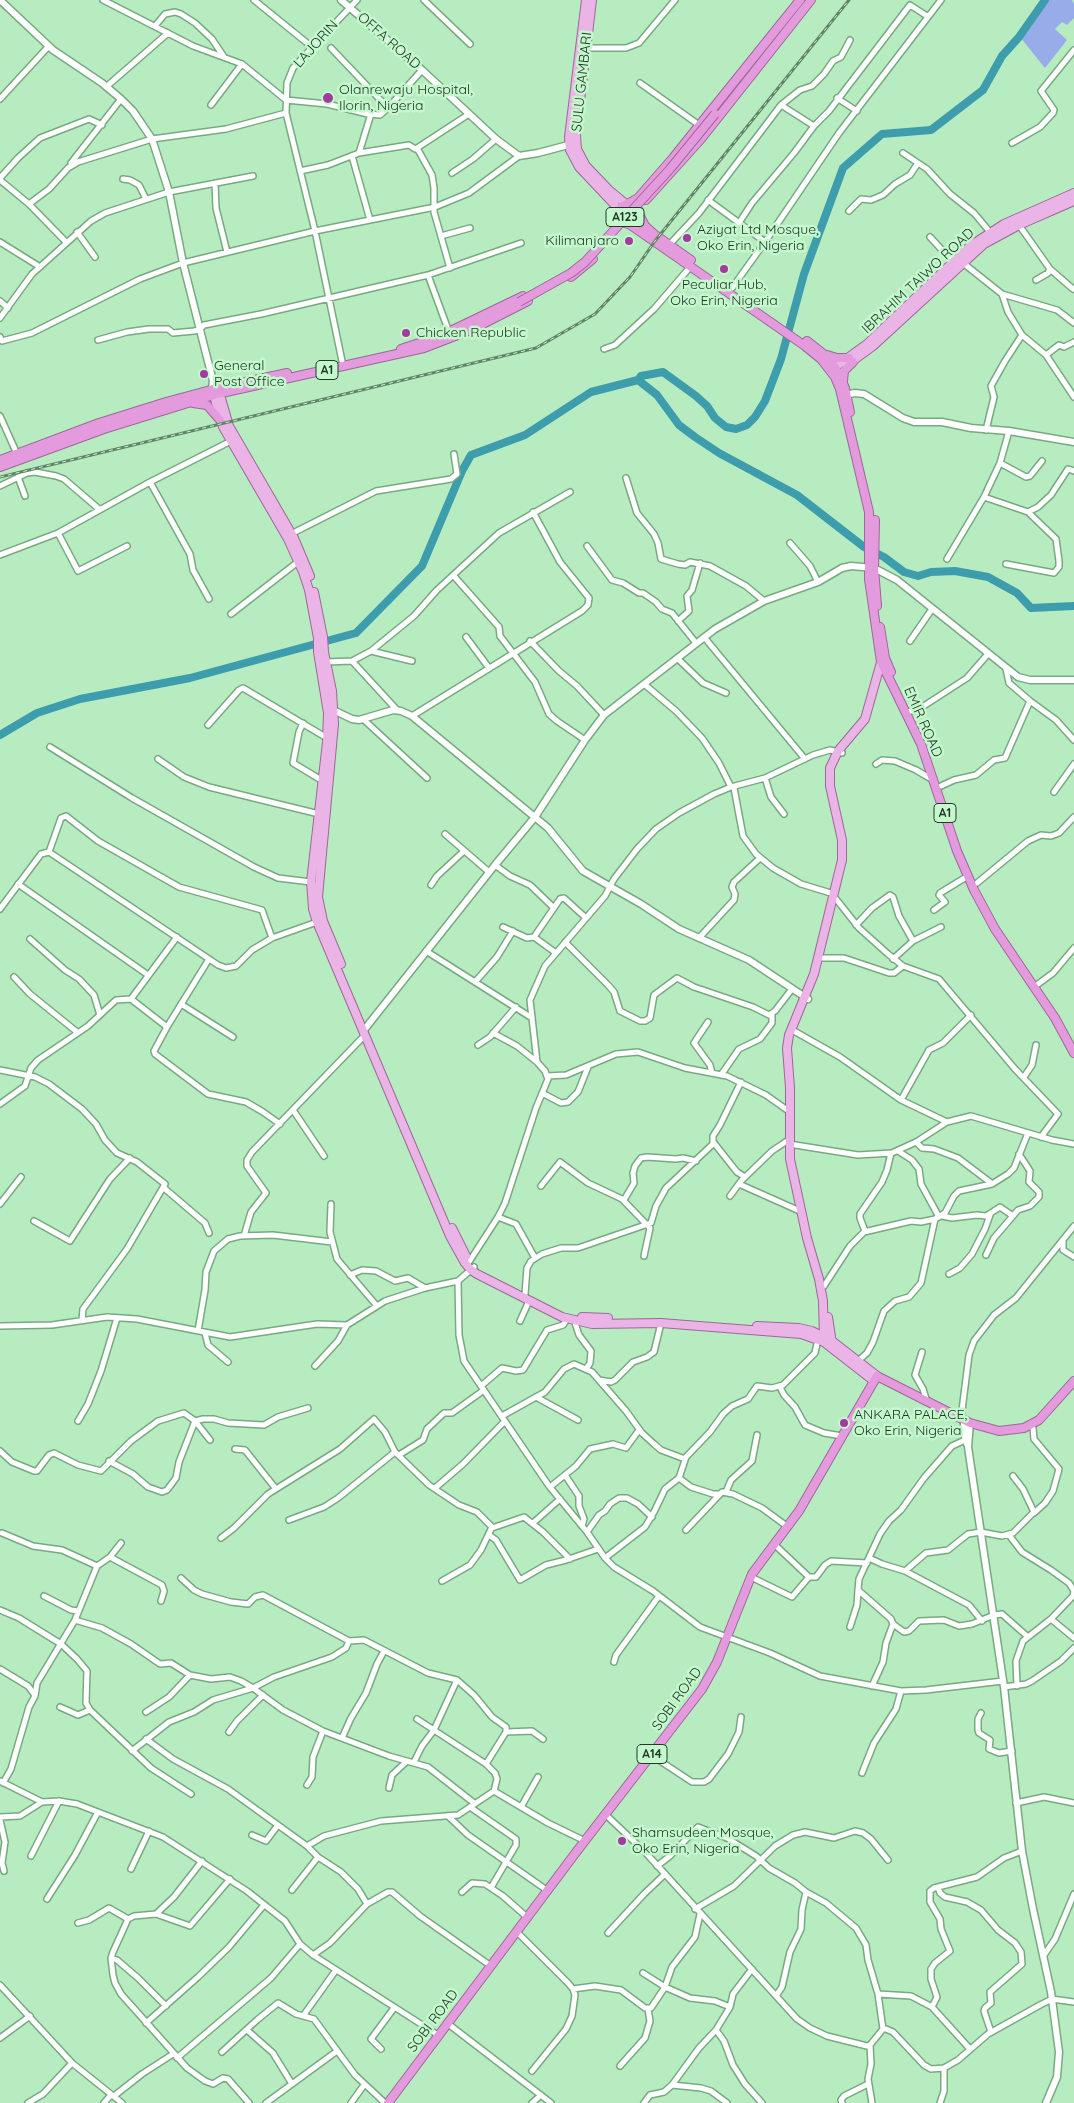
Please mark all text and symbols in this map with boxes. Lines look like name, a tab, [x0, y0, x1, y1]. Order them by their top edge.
street label: OFFA ROAD	[354, 9, 424, 73]
street label: LAJORIN	[290, 17, 342, 71]
street label: SULU GAMBARI	[568, 31, 596, 133]
place label: Olanrewaju Hospital, Ilorin, Nigeria	[339, 82, 473, 114]
marker: Olanrewaju Hospital, Ilorin, Nigeria	[321, 91, 335, 105]
road number: A123	[606, 208, 644, 226]
place label: Aziyat Ltd Mosque, Oko Erin, Nigeria	[697, 222, 819, 254]
street label: IBRAHIM TAIWO ROAD	[858, 225, 978, 337]
marker: Aziyat Ltd Mosque, Oko Erin, Nigeria	[681, 232, 693, 244]
place label: Kilimanjaro	[545, 233, 619, 249]
marker: Kilimanjaro	[623, 235, 635, 247]
marker: Peculiar Hub, Oko Erin, Nigeria	[718, 263, 730, 275]
place label: Peculiar Hub, Oko Erin, Nigeria	[670, 277, 778, 310]
place label: Chicken Republic	[416, 325, 526, 341]
marker: Chicken Republic	[400, 327, 412, 339]
place label: General Post Office	[214, 358, 285, 391]
road number: A1	[316, 360, 338, 380]
marker: General Post Office	[198, 368, 210, 380]
street label: EMIR ROAD	[900, 684, 946, 760]
road number: A1	[934, 804, 956, 822]
place label: ANKARA PALACE, Oko Erin, Nigeria	[854, 1407, 967, 1440]
marker: ANKARA PALACE, Oko Erin, Nigeria	[838, 1417, 850, 1429]
street label: SOBI ROAD	[648, 1664, 706, 1734]
road number: A14	[637, 1745, 667, 1764]
place label: Shamsudeen Mosque, Oko Erin, Nigeria	[632, 1825, 773, 1858]
marker: Shamsudeen Mosque, Oko Erin, Nigeria	[616, 1835, 628, 1847]
street label: SOBI ROAD	[404, 1986, 462, 2056]

